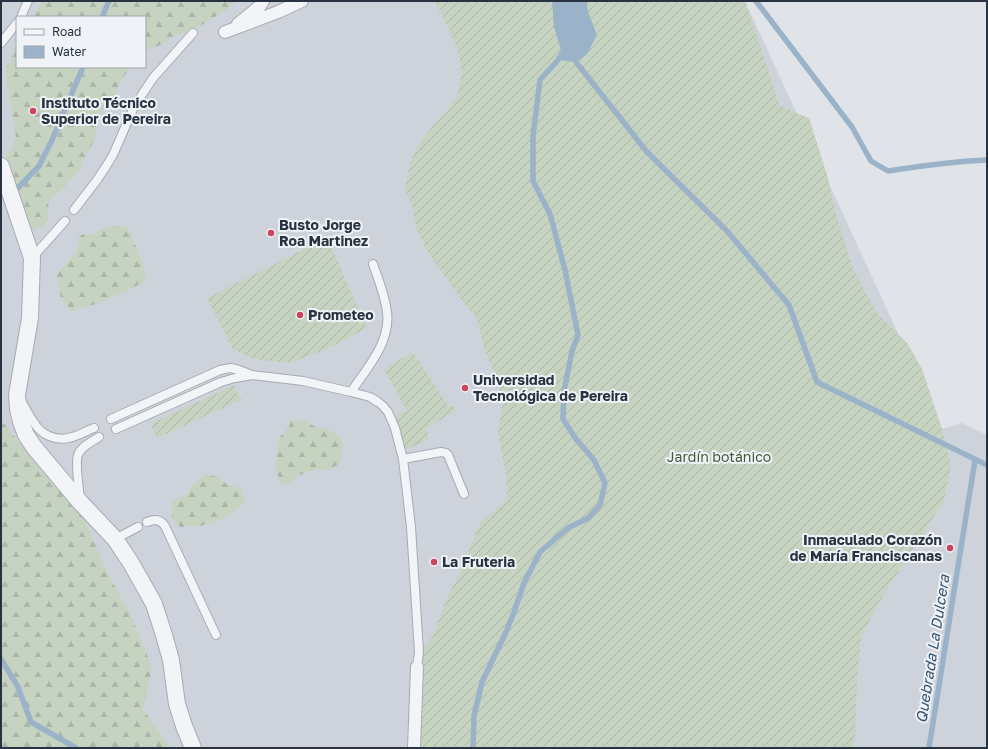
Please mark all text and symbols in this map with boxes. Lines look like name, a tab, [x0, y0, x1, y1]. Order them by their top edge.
legend	[16, 16, 146, 68]
text: Road	[52, 24, 81, 39]
text: Water	[52, 44, 86, 59]
place label: Instituto Técnico Superior de Pereira	[41, 94, 171, 127]
marker: Instituto Técnico Superior de Pereira	[28, 106, 38, 116]
place label: Busto Jorge Roa Martinez	[279, 216, 368, 249]
marker: Busto Jorge Roa Martinez	[266, 228, 276, 238]
place label: Prometeo	[308, 306, 374, 323]
marker: Prometeo	[295, 310, 305, 320]
place label: Universidad Tecnológica de Pereira	[473, 371, 628, 404]
marker: Universidad Tecnológica de Pereira	[460, 383, 470, 393]
park label: Jardín botánico	[667, 448, 771, 465]
place label: Inmaculado Corazón de María Franciscanas	[790, 531, 942, 564]
marker: Inmaculado Corazón de María Franciscanas	[945, 543, 955, 553]
place label: La Fruteria	[442, 553, 515, 570]
marker: La Fruteria	[429, 557, 439, 567]
water label: Quebrada La Dulcera	[911, 573, 953, 724]

